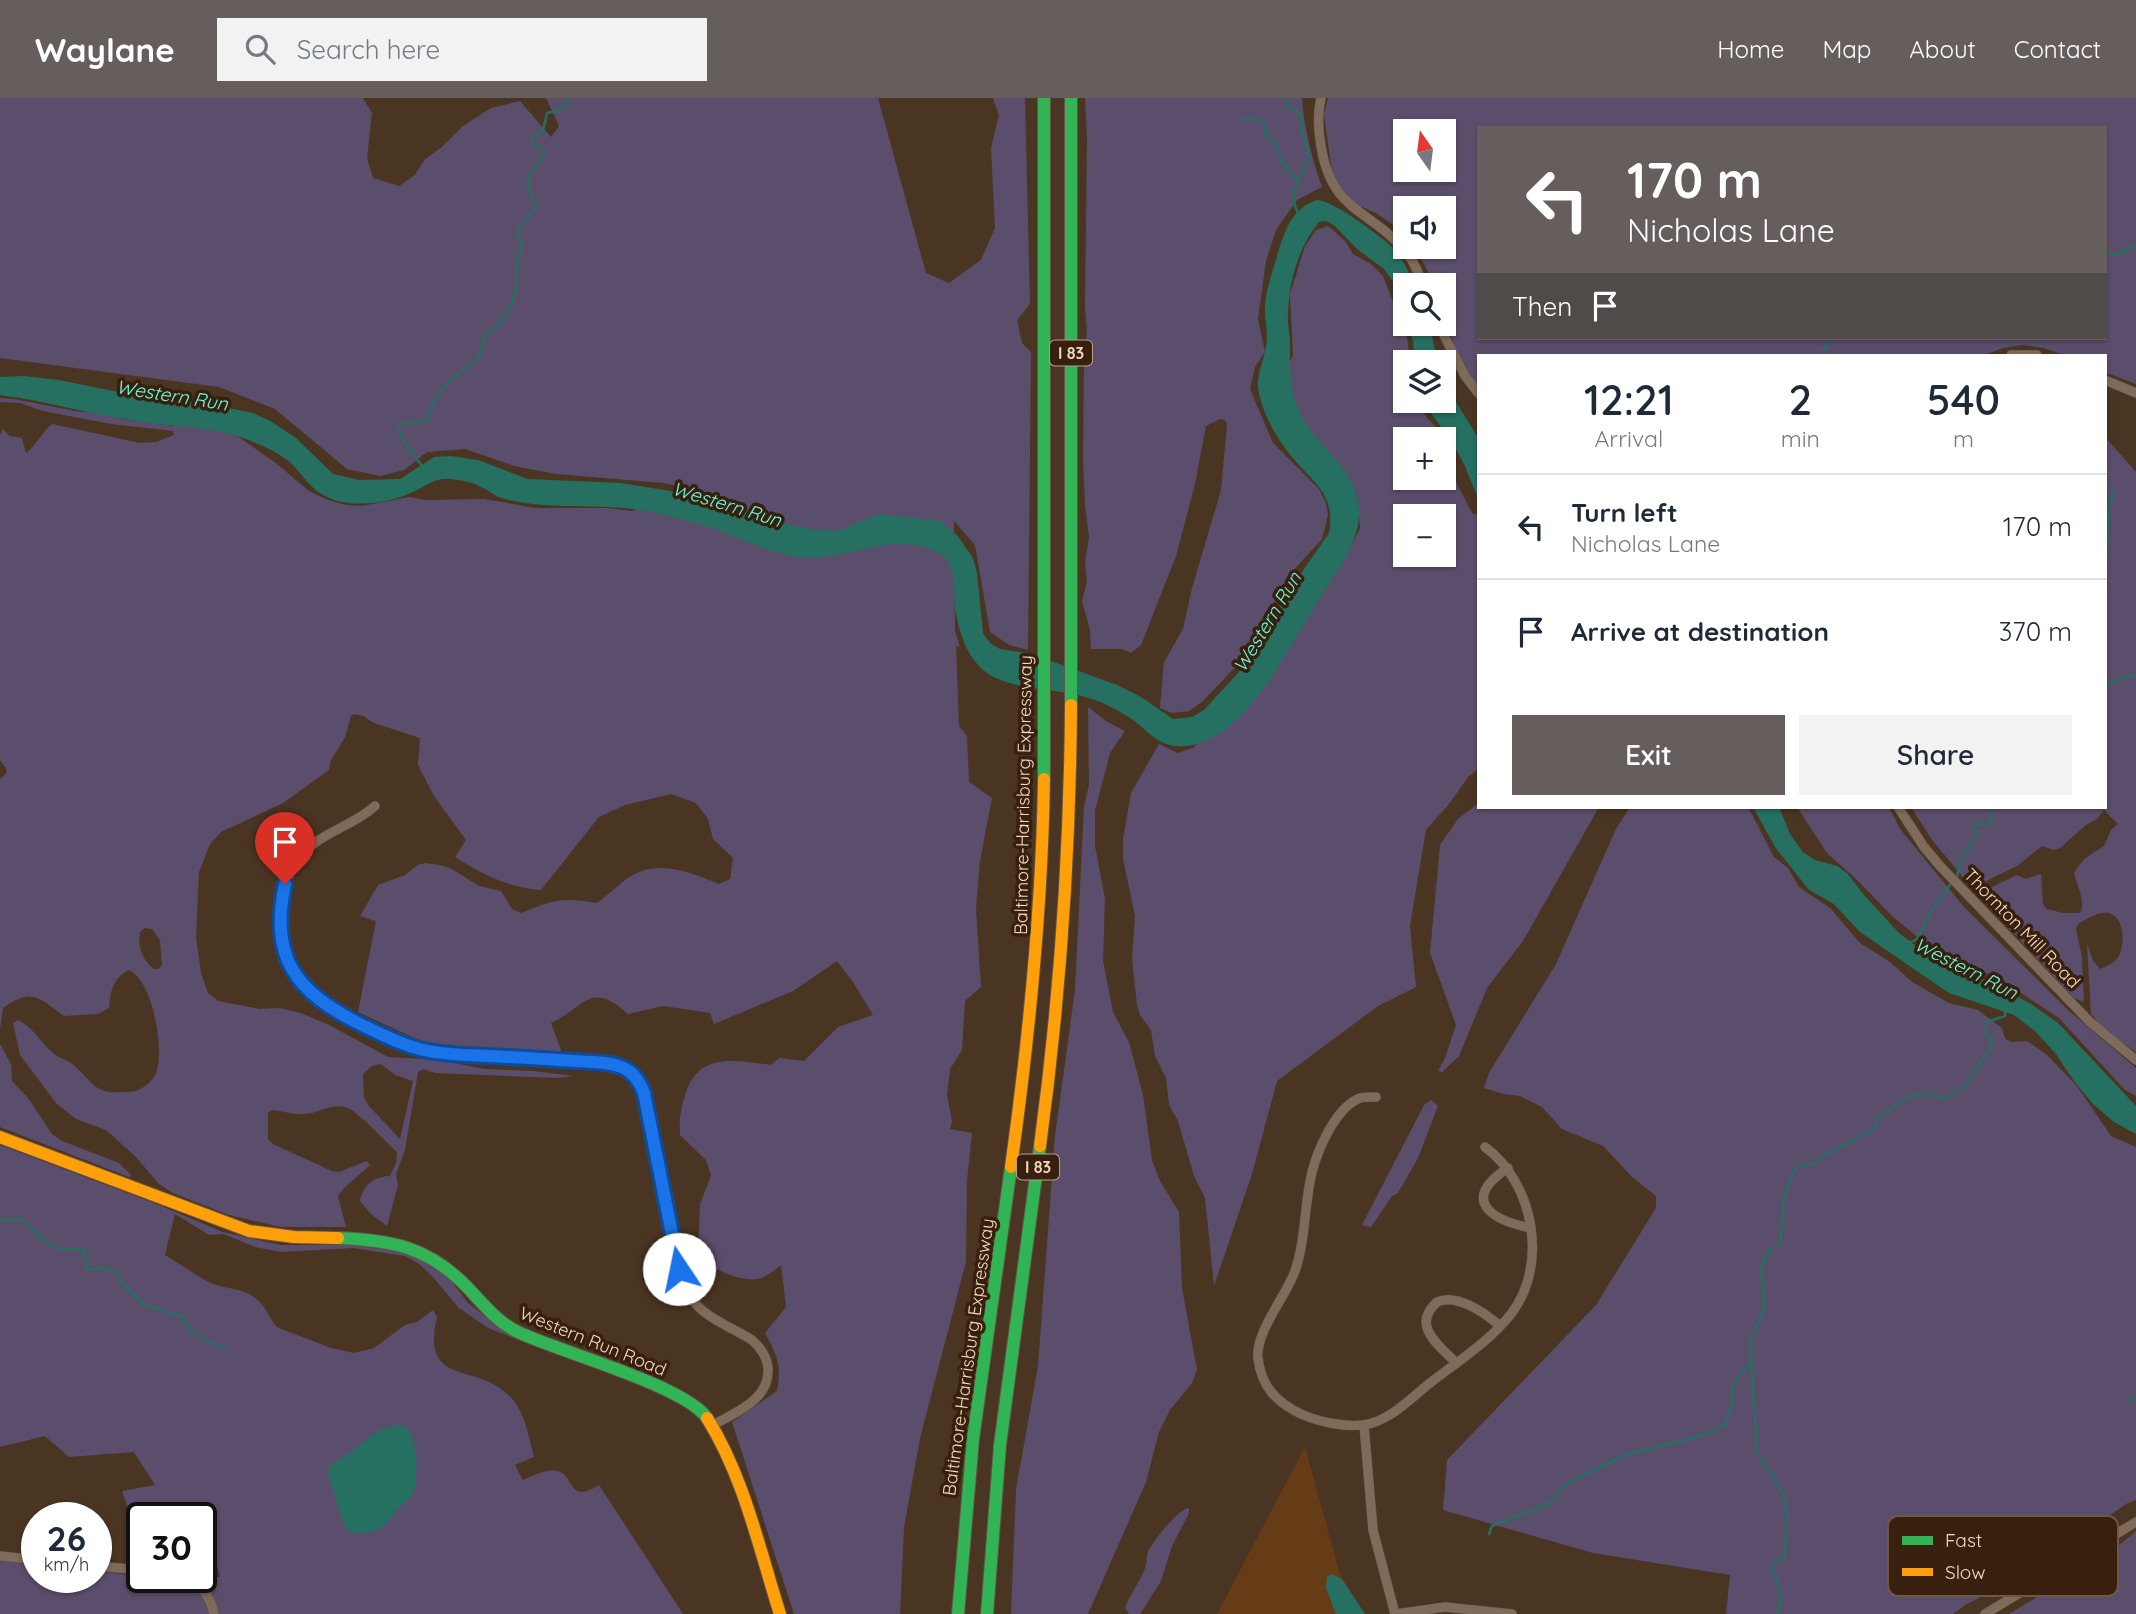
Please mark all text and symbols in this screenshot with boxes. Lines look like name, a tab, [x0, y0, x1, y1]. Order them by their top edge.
search box	[217, 18, 707, 81]
text: Waylane	[35, 29, 175, 70]
icon: search	[241, 30, 279, 68]
text: Search here	[297, 33, 440, 66]
text: Home	[1717, 34, 1784, 64]
text: Map	[1822, 34, 1871, 64]
text: About	[1909, 34, 1976, 64]
text: Contact	[2014, 34, 2101, 64]
north arrow	[1393, 119, 1456, 182]
map controls	[1393, 119, 1456, 567]
text: 170 m	[1627, 149, 1762, 210]
icon: left	[1512, 154, 1603, 245]
button: sound	[1393, 196, 1456, 259]
text: Nicholas Lane	[1627, 210, 1835, 250]
button: search	[1393, 273, 1456, 336]
icon: arrive	[1586, 287, 1624, 325]
text: Then	[1512, 290, 1572, 323]
road number: I 83	[1050, 341, 1092, 366]
button: layers	[1393, 350, 1456, 413]
text: 12:21	[1584, 373, 1674, 426]
text: 2	[1788, 373, 1812, 426]
text: 540	[1927, 373, 2000, 426]
water label: Western Run	[115, 374, 230, 416]
text: Arrival	[1594, 424, 1663, 453]
text: min	[1781, 424, 1820, 453]
text: m	[1953, 424, 1974, 453]
button: +	[1393, 427, 1456, 490]
water label: Western Run	[670, 476, 785, 532]
text: Turn left	[1571, 496, 1678, 529]
button: −	[1393, 504, 1456, 567]
icon: left	[1512, 508, 1550, 546]
text: 170 m	[2003, 510, 2072, 543]
text: Nicholas Lane	[1571, 529, 1720, 558]
water label: Western Run	[1228, 567, 1307, 676]
icon: arrive	[1512, 613, 1550, 651]
text: Arrive at destination	[1571, 615, 1829, 648]
text: 370 m	[1999, 615, 2072, 648]
street label: Baltimore-Harrisburg Expressway	[1009, 655, 1037, 935]
button: Exit	[1512, 715, 1785, 795]
button: Share	[1799, 715, 2072, 795]
pin	[255, 812, 315, 884]
icon: arrive	[266, 823, 304, 861]
street label: Thornton Mill Road	[1959, 863, 2085, 993]
water label: Western Run	[1910, 932, 2023, 1005]
road number: I 83	[1017, 1154, 1059, 1180]
street label: Baltimore-Harrisburg Expressway	[937, 1217, 999, 1497]
position arrow	[642, 1232, 716, 1306]
street label: Western Run Road	[516, 1301, 670, 1381]
speed limit sign: 30	[126, 1502, 217, 1593]
text: 26	[47, 1516, 86, 1560]
legend	[1888, 1516, 2118, 1596]
text: Fast	[1945, 1528, 1982, 1552]
text: km/h	[44, 1553, 89, 1576]
text: Slow	[1945, 1560, 1986, 1584]

